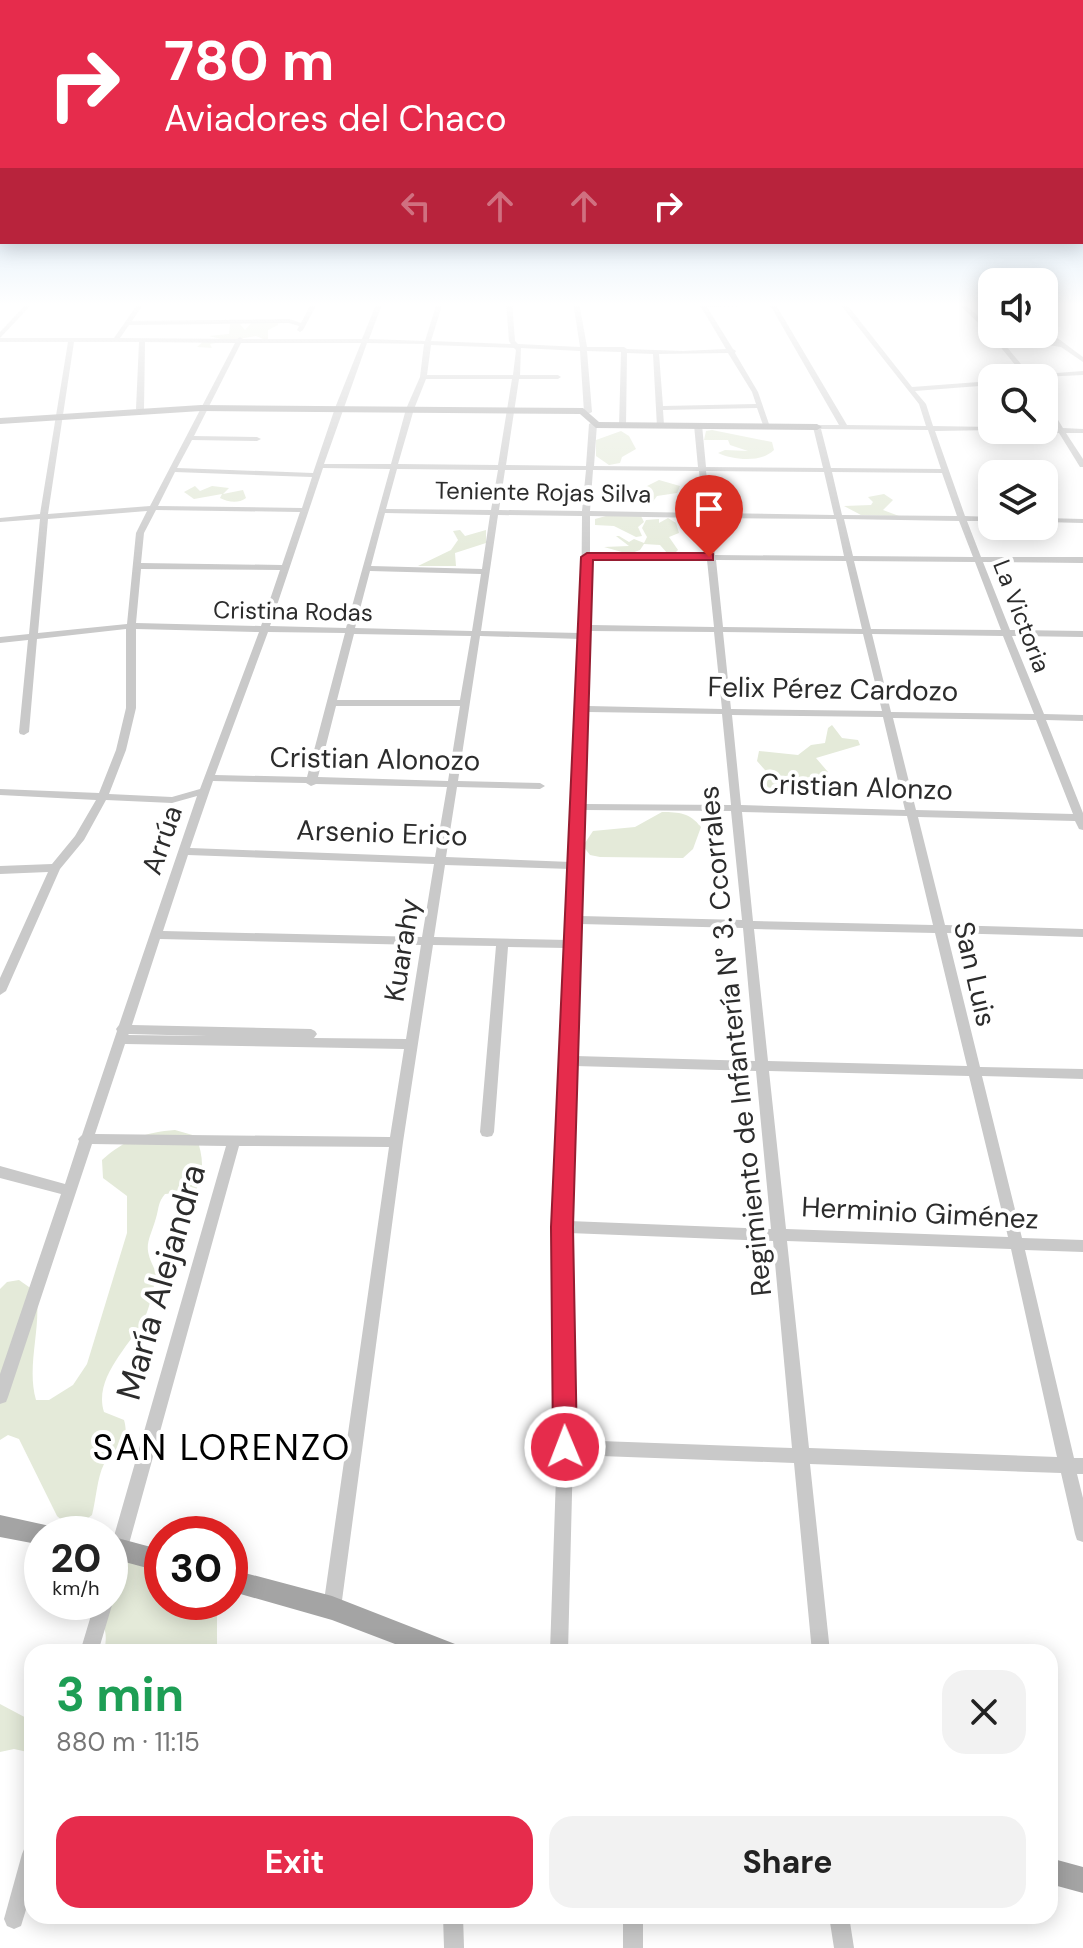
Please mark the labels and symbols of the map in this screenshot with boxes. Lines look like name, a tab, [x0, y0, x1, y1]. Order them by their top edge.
street label: Teniente Rojas Silva	[435, 475, 651, 509]
pin	[675, 475, 743, 557]
street label: La Victoria	[986, 555, 1058, 677]
street label: Cristina Rodas	[213, 594, 373, 628]
street label: Felix Pérez Cardozo	[707, 668, 959, 710]
street label: Cristian Alonozo	[269, 739, 481, 779]
street label: Cristian Alonzo	[758, 765, 954, 809]
street label: Regimiento de Infantería N° 3. Ccorrales	[690, 784, 780, 1298]
street label: Arrúa	[133, 801, 191, 879]
street label: Arsenio Erico	[296, 812, 468, 854]
street label: Kuarahy	[376, 896, 428, 1004]
street label: San Luis	[945, 918, 1005, 1030]
street label: María Alejandra	[106, 1159, 216, 1405]
street label: Herminio Giménez	[800, 1188, 1040, 1238]
position arrow	[523, 1405, 607, 1489]
district label: SAN LORENZO	[93, 1424, 351, 1471]
speed limit sign: 30	[144, 1516, 248, 1620]

